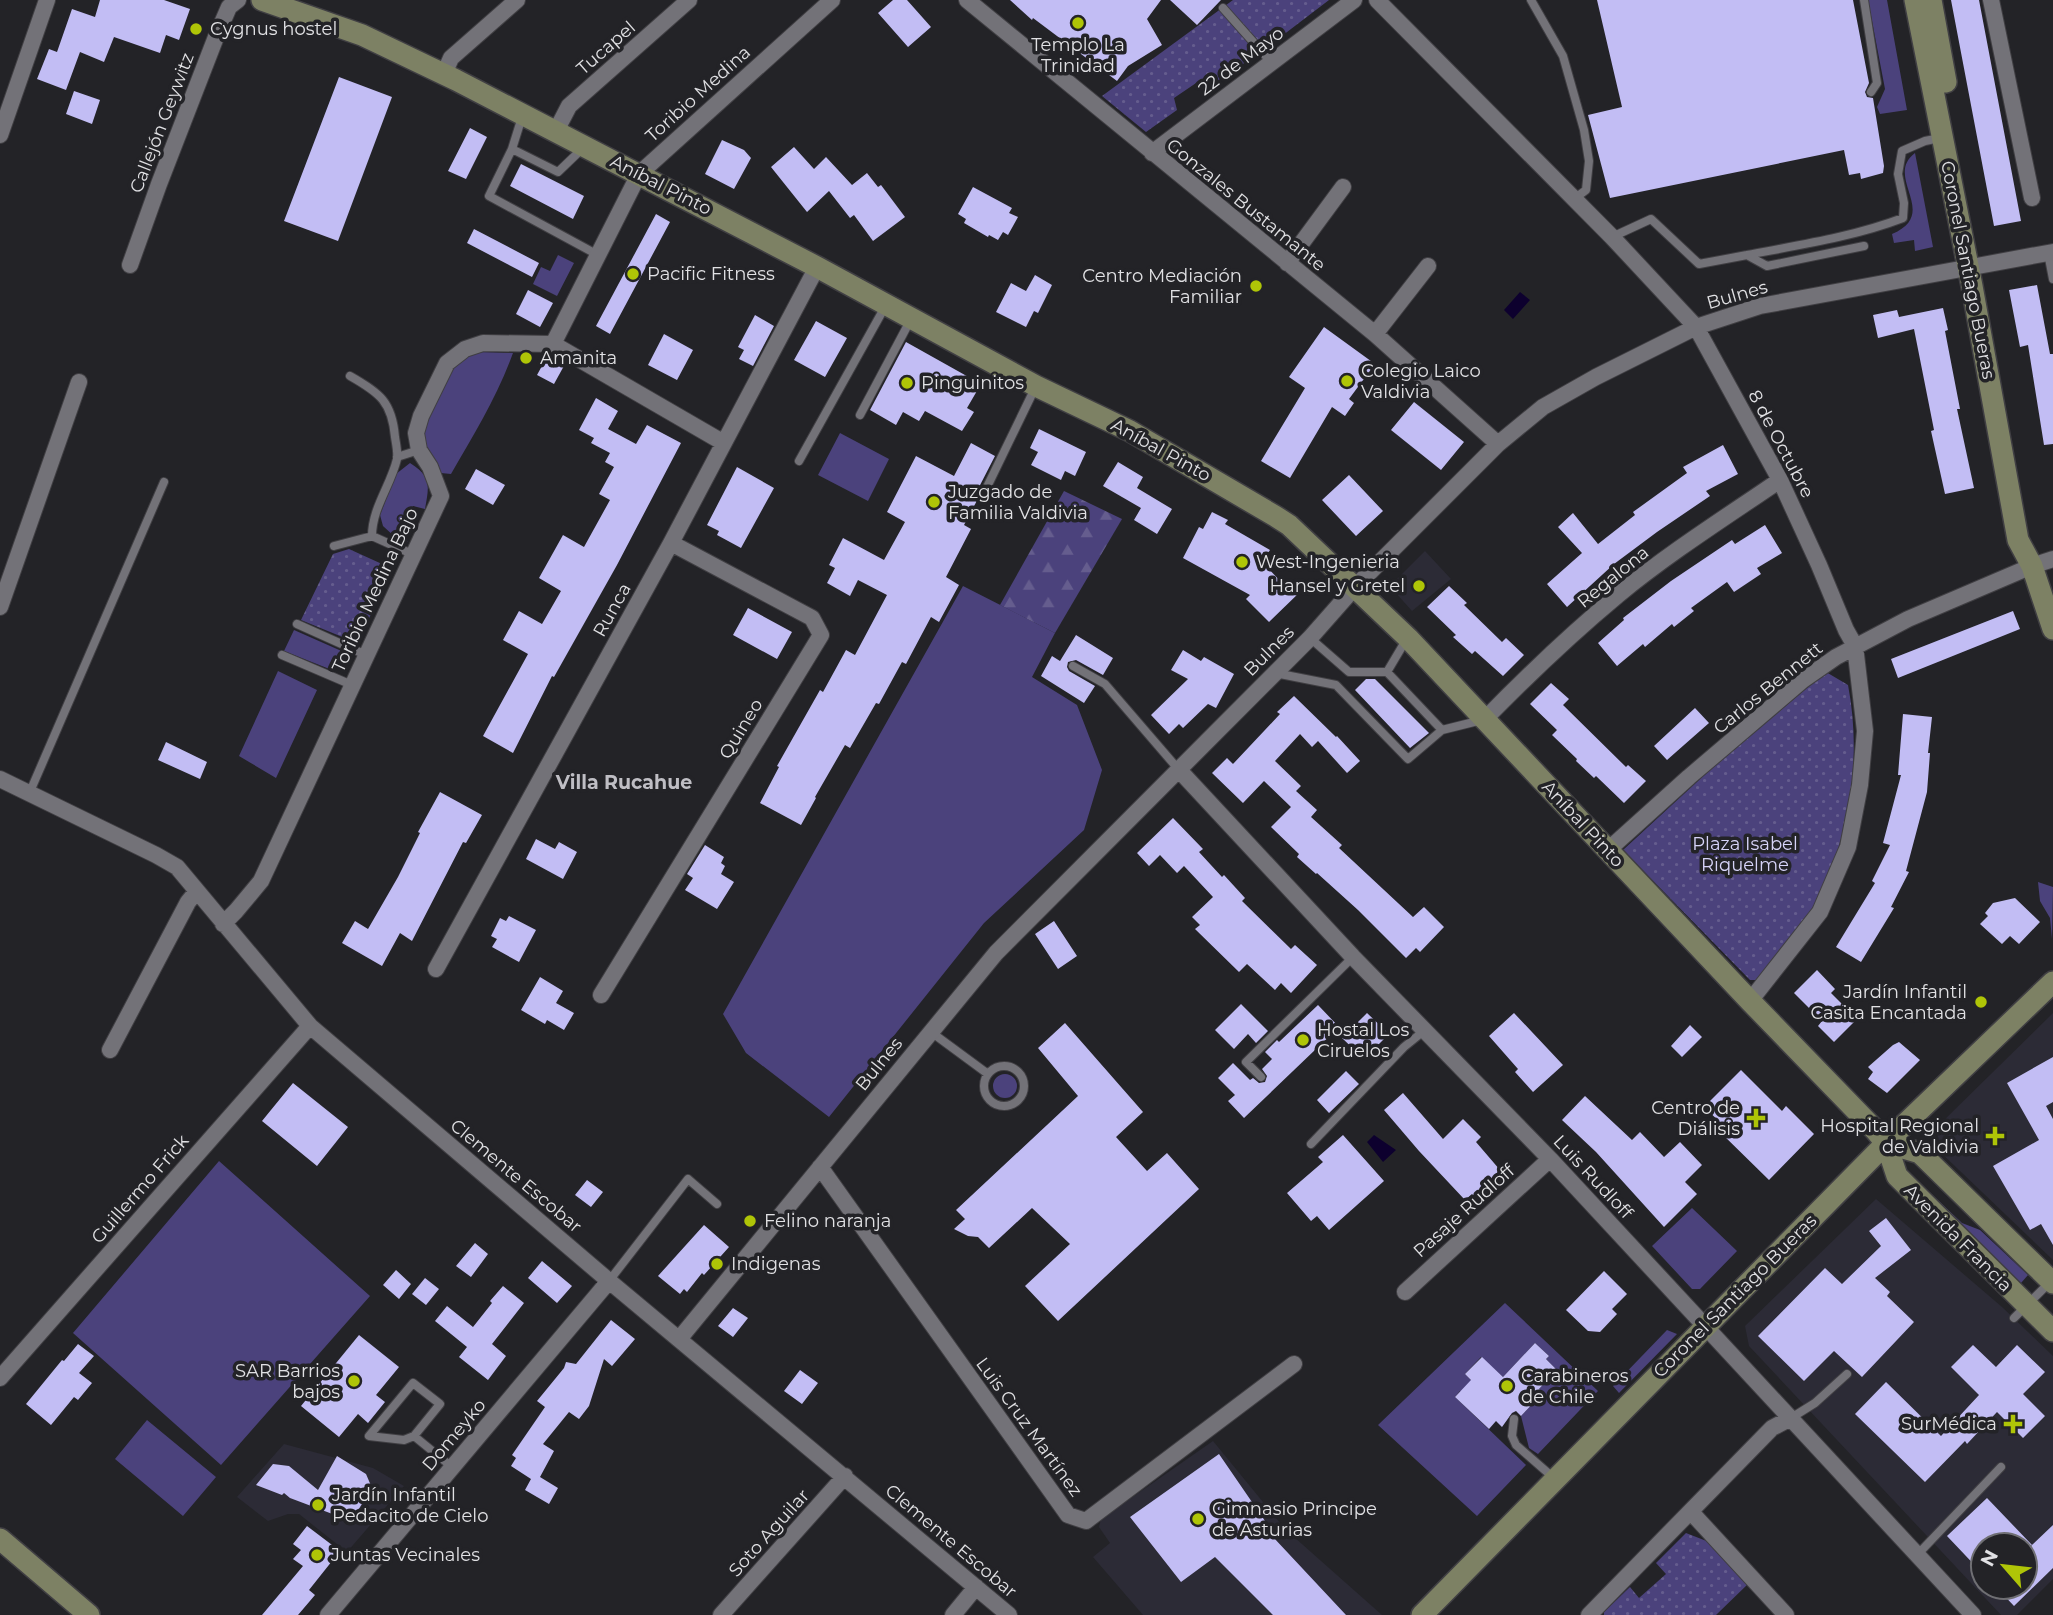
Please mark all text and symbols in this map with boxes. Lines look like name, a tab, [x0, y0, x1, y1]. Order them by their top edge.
marker: Templo La Trinidad	[1070, 15, 1086, 31]
street label: Tucapel	[572, 16, 640, 80]
place label: Cygnus hostel	[210, 18, 337, 40]
marker: Cygnus hostel	[188, 21, 204, 37]
street label: 22 de Mayo	[1194, 22, 1288, 100]
place label: Templo La Trinidad	[1031, 34, 1125, 77]
street label: Toribio Medina	[641, 41, 755, 147]
street label: Callejón Geywitz	[125, 50, 199, 196]
street label: Gonzales Bustamante	[1162, 134, 1330, 276]
street label: Aníbal Pinto	[607, 150, 715, 220]
street label: Coronel Santiago Bueras	[1936, 159, 2000, 381]
place label: Pacific Fitness	[647, 263, 775, 285]
place label: Centro Mediación Familiar	[1082, 265, 1242, 308]
marker: Pacific Fitness	[625, 266, 641, 282]
street label: Bulnes	[1704, 276, 1770, 314]
marker: Centro Mediación Familiar	[1248, 278, 1264, 294]
place label: Amanita	[540, 347, 617, 369]
marker: Amanita	[518, 350, 534, 366]
place label: Colegio Laico Valdivia	[1361, 360, 1481, 403]
place label: Pinguinitos	[921, 372, 1024, 394]
marker: Colegio Laico Valdivia	[1339, 373, 1355, 389]
marker: Pinguinitos	[899, 375, 915, 391]
street label: 8 de Octubre	[1743, 386, 1819, 502]
street label: Aníbal Pinto	[1107, 414, 1215, 486]
place label: Juzgado de Familia Valdivia	[947, 481, 1088, 524]
marker: Juzgado de Familia Valdivia	[926, 494, 942, 510]
street label: Toribio Medina Bajo	[327, 504, 423, 676]
street label: Regalona	[1573, 541, 1653, 613]
place label: West-Ingenieria	[1256, 551, 1400, 573]
marker: West-Ingenieria	[1234, 554, 1250, 570]
place label: Hansel y Gretel	[1269, 575, 1405, 597]
marker: Hansel y Gretel	[1411, 578, 1427, 594]
street label: Runca	[588, 579, 636, 641]
street label: Bulnes	[1239, 621, 1299, 681]
street label: Carlos Bennett	[1709, 637, 1827, 739]
street label: Quineo	[714, 695, 768, 763]
district label: Villa Rucahue	[555, 771, 692, 794]
street label: Aníbal Pinto	[1537, 776, 1629, 872]
park label: Plaza Isabel Riquelme	[1692, 833, 1798, 876]
place label: Jardín Infantil Casita Encantada	[1810, 981, 1967, 1024]
marker: Jardín Infantil Casita Encantada	[1973, 994, 1989, 1010]
place label: Hostal Los Ciruelos	[1317, 1019, 1410, 1062]
marker: Hostal Los Ciruelos	[1295, 1032, 1311, 1048]
street label: Bulnes	[851, 1033, 907, 1095]
place label: Centro de Diálisis	[1651, 1097, 1740, 1140]
marker: Centro de Diálisis	[1746, 1108, 1766, 1128]
street label: Clemente Escobar	[446, 1115, 586, 1237]
place label: Hospital Regional de Valdivia	[1820, 1115, 1979, 1158]
marker: Hospital Regional de Valdivia	[1985, 1126, 2005, 1146]
street label: Guillermo Frick	[87, 1130, 194, 1248]
street label: Luis Rudloff	[1549, 1131, 1638, 1224]
street label: Pasaje Rudloff	[1409, 1159, 1520, 1262]
street label: Avenida Francia	[1900, 1180, 2016, 1296]
place label: Felino naranja	[764, 1210, 891, 1232]
street label: Coronel Santiago Bueras	[1649, 1210, 1821, 1382]
marker: Felino naranja	[742, 1213, 758, 1229]
place label: Indigenas	[731, 1253, 821, 1275]
marker: Indigenas	[709, 1256, 725, 1272]
street label: Luis Cruz Martínez	[971, 1353, 1087, 1501]
place label: SAR Barrios bajos	[235, 1360, 340, 1403]
place label: Carabineros de Chile	[1521, 1365, 1629, 1408]
marker: SAR Barrios bajos	[346, 1373, 362, 1389]
marker: Carabineros de Chile	[1499, 1378, 1515, 1394]
street label: Domeyko	[417, 1394, 491, 1476]
place label: SurMédica	[1901, 1413, 1997, 1435]
marker: SurMédica	[2003, 1414, 2023, 1434]
street label: Clemente Escobar	[881, 1480, 1021, 1602]
place label: Jardín Infantil Pedacito de Cielo	[331, 1484, 488, 1527]
street label: Soto Aguilar	[724, 1485, 814, 1581]
marker: Jardín Infantil Pedacito de Cielo	[310, 1497, 326, 1513]
place label: Gimnasio Principe de Asturias	[1212, 1498, 1377, 1541]
marker: Gimnasio Principe de Asturias	[1190, 1511, 1206, 1527]
north arrow	[1969, 1531, 2039, 1601]
place label: Juntas Vecinales	[330, 1544, 480, 1566]
text: N	[1976, 1546, 2003, 1570]
marker: Juntas Vecinales	[309, 1547, 325, 1563]

